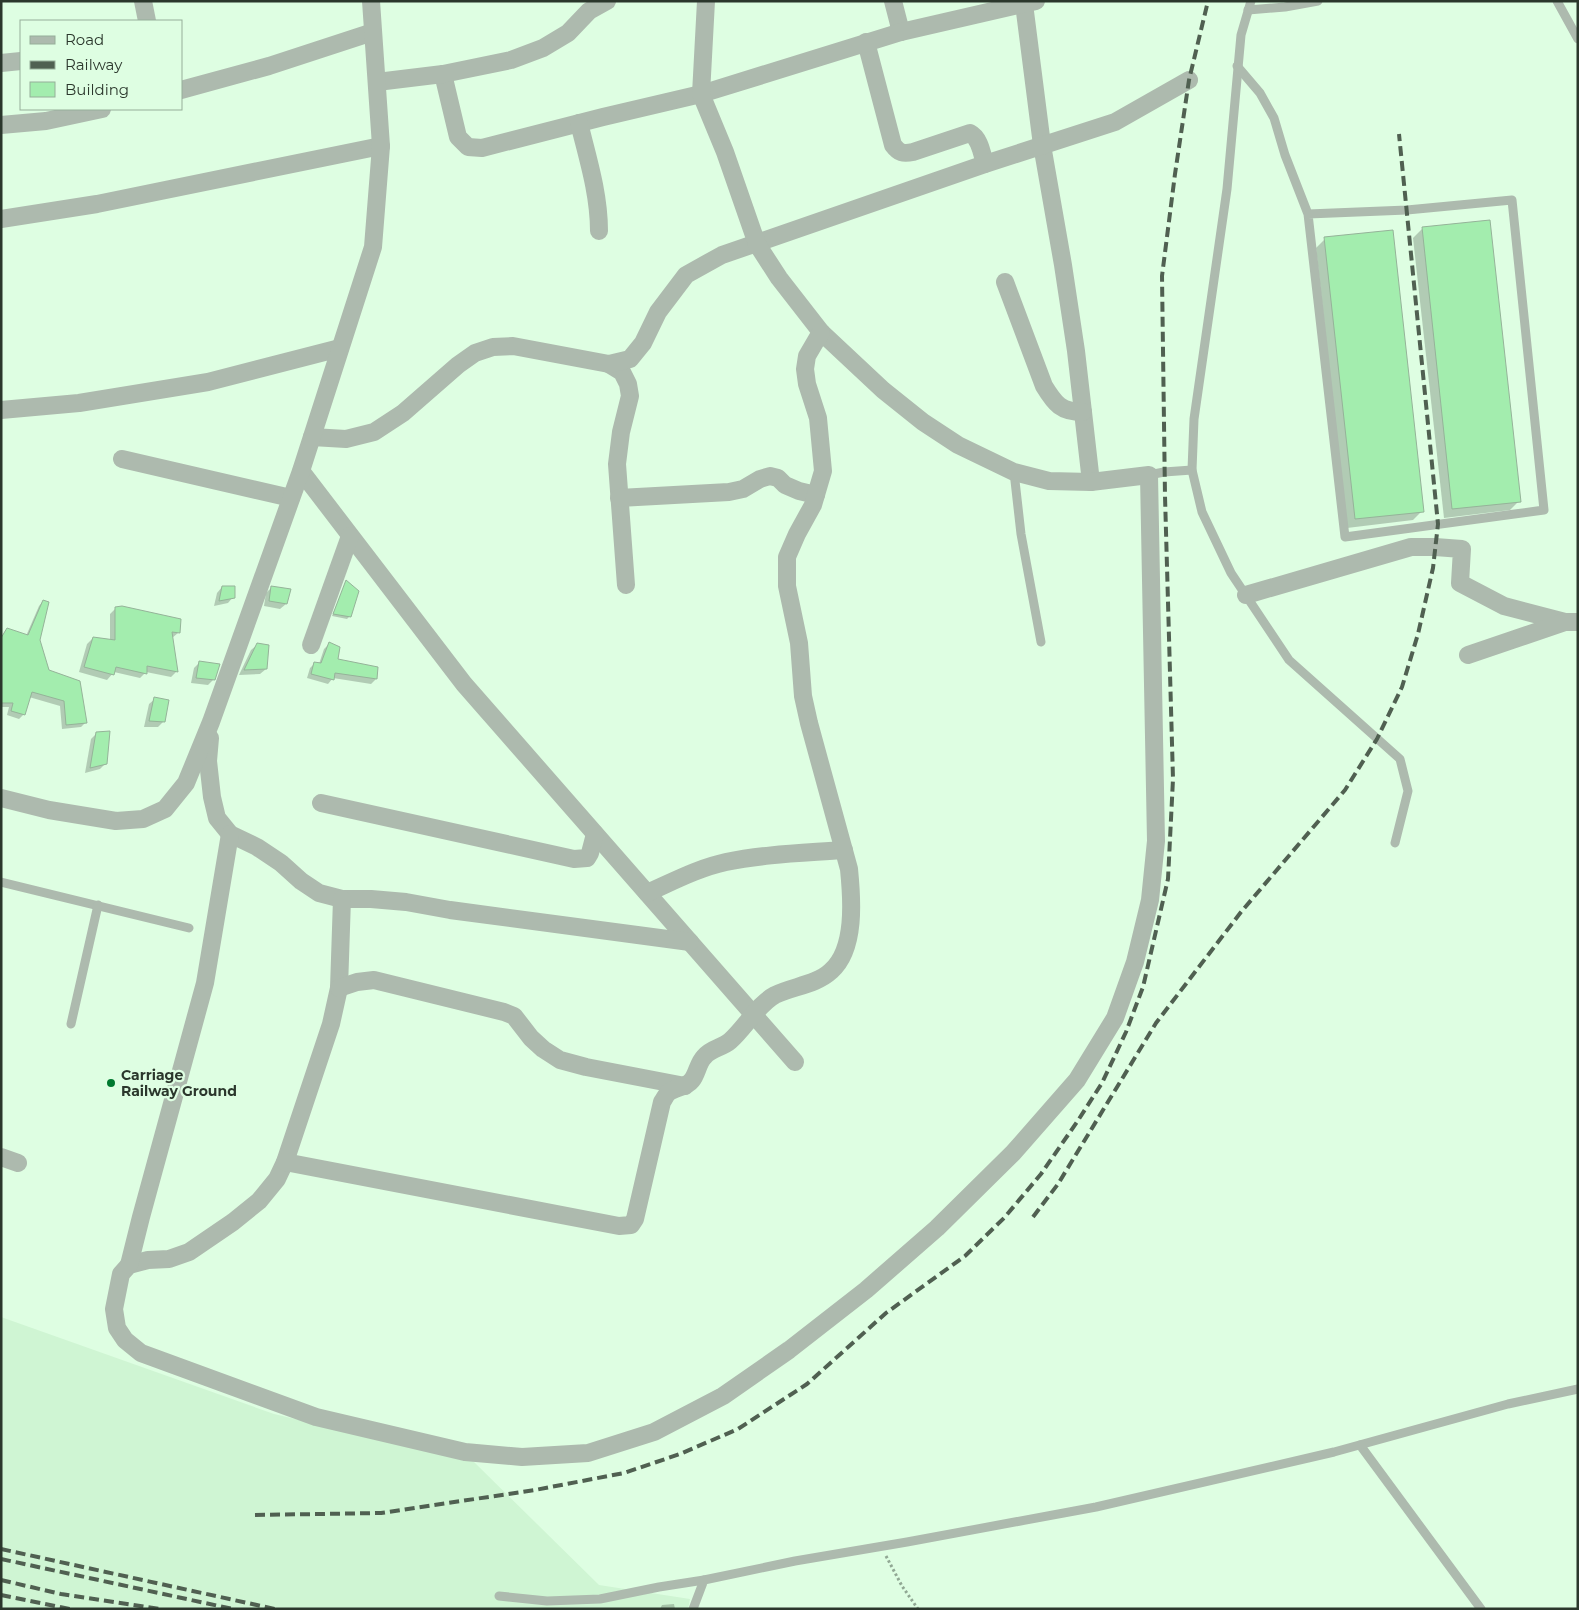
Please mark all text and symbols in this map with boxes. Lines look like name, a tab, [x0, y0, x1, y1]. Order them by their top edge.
legend	[20, 20, 182, 110]
text: Road	[65, 30, 104, 49]
text: Railway	[65, 55, 123, 74]
text: Building	[65, 80, 129, 99]
place label: Carriage Railway Ground	[121, 1066, 237, 1100]
marker: Carriage Railway Ground	[105, 1077, 117, 1089]

